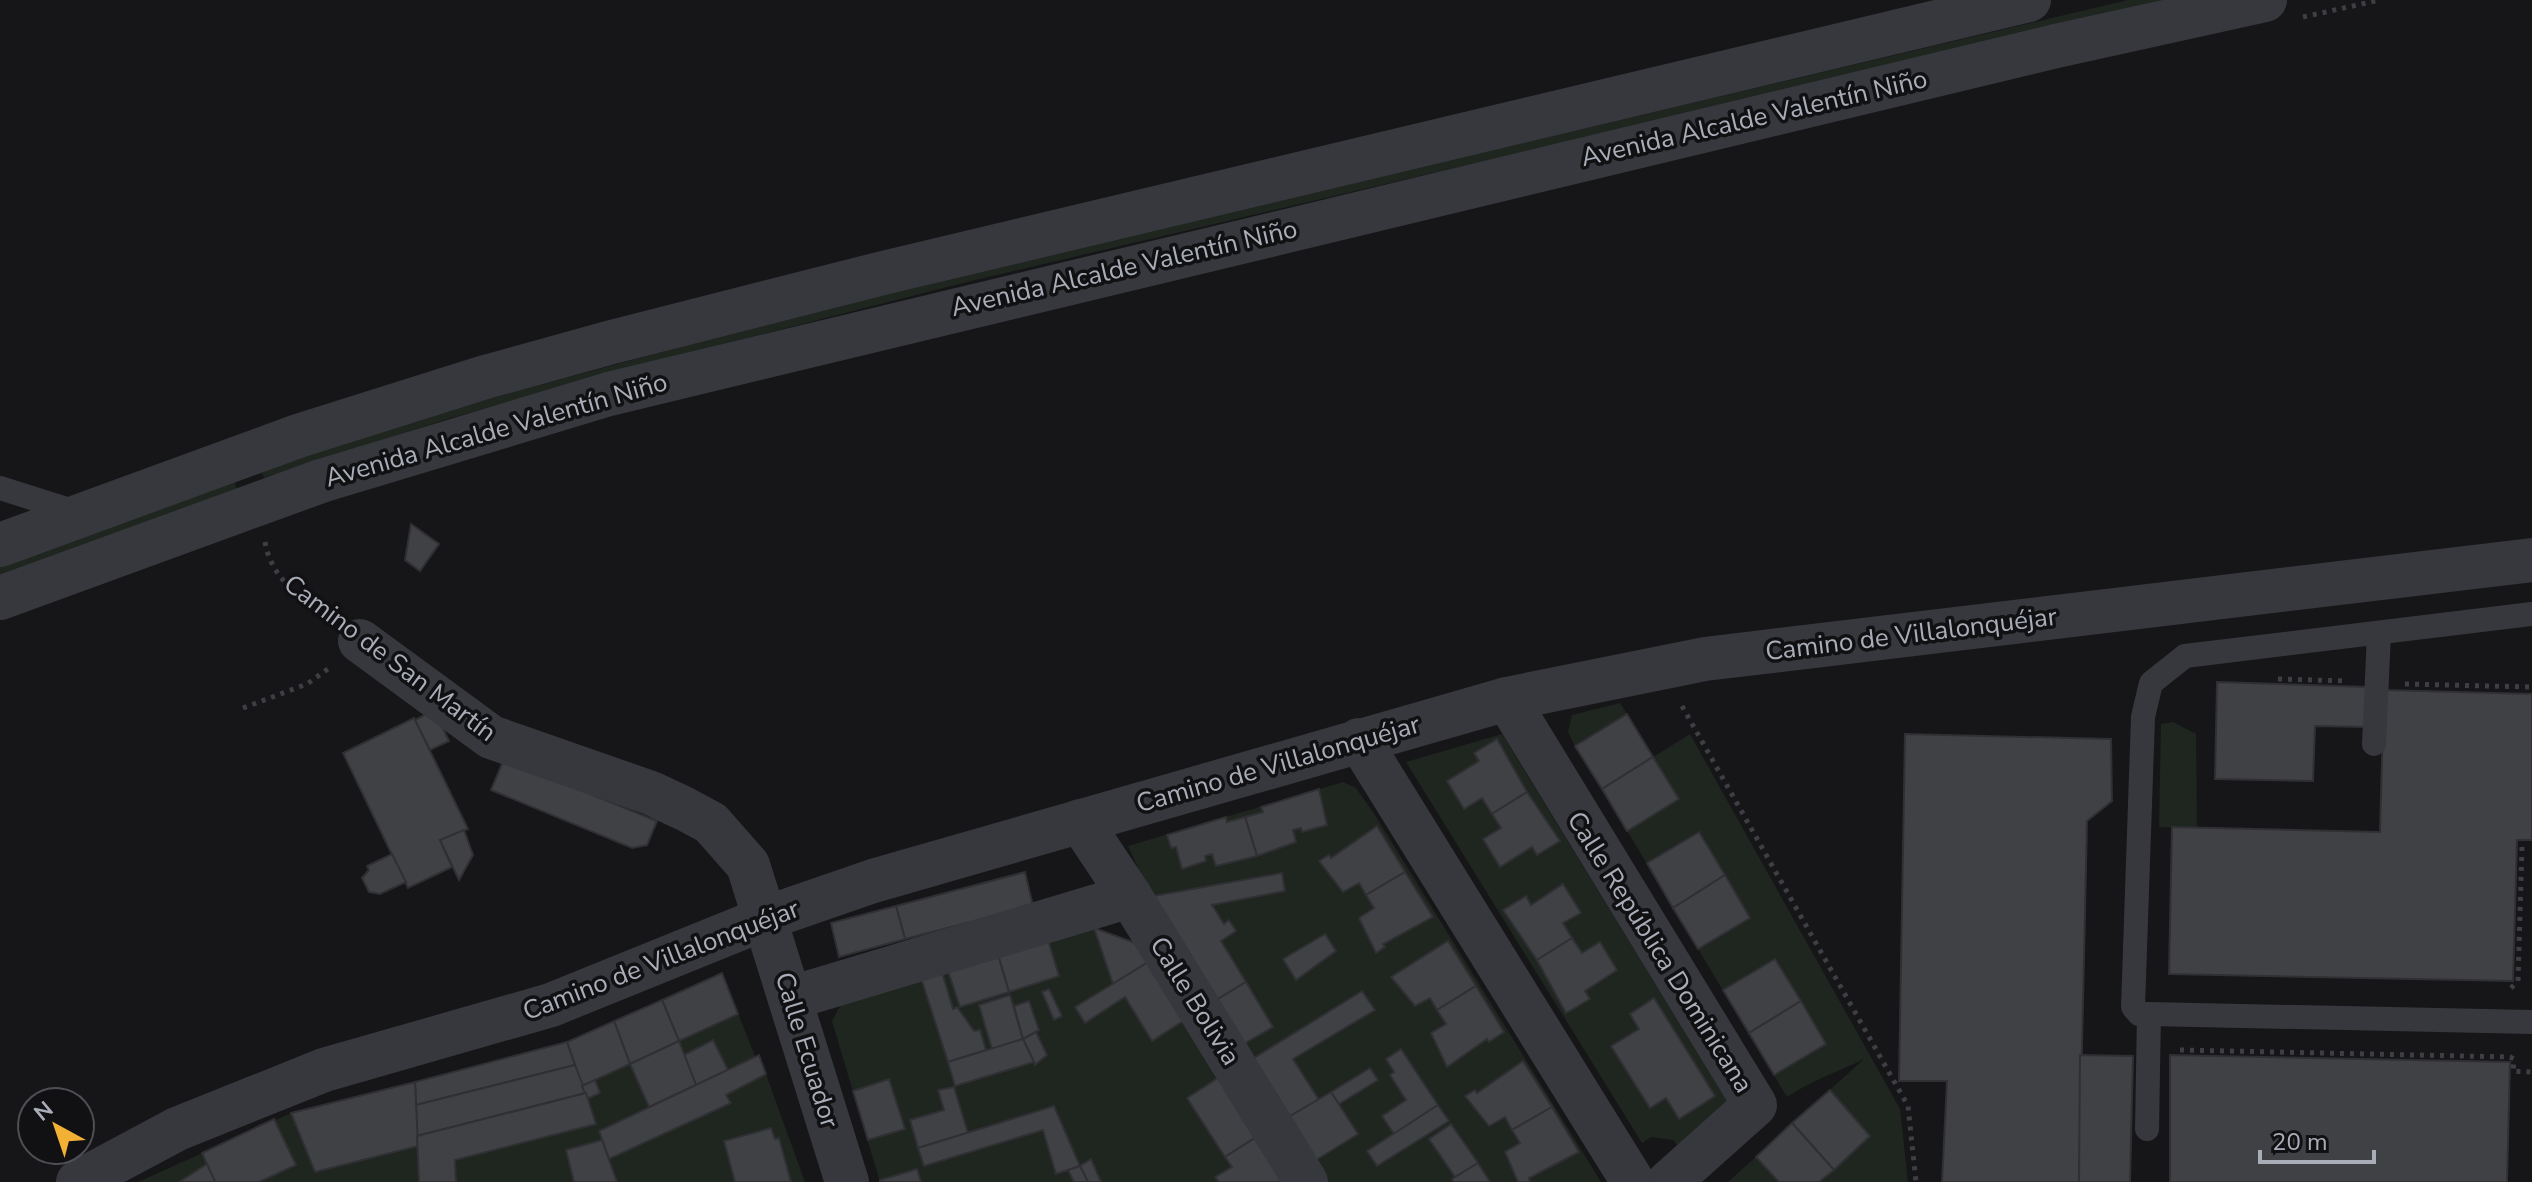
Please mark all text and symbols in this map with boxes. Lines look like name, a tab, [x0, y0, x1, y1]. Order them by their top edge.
street label: Avenida Alcalde Valentín Niño	[1577, 61, 1931, 175]
street label: Avenida Alcalde Valentín Niño	[947, 211, 1301, 325]
street label: Avenida Alcalde Valentín Niño	[321, 364, 671, 496]
street label: Camino de San Martín	[277, 566, 503, 750]
street label: Camino de Villalonquéjar	[1763, 599, 2059, 669]
street label: Camino de Villalonquéjar	[1132, 707, 1425, 821]
street label: Calle República Dominicana	[1559, 805, 1761, 1099]
street label: Camino de Villalonquéjar	[518, 891, 805, 1029]
street label: Calle Bolivia	[1142, 930, 1248, 1072]
street label: Calle Ecuador	[767, 968, 847, 1133]
north arrow	[16, 1086, 96, 1166]
text: N	[28, 1095, 60, 1128]
scale bar	[2260, 1114, 2374, 1164]
text: 20 m	[2272, 1126, 2328, 1158]

